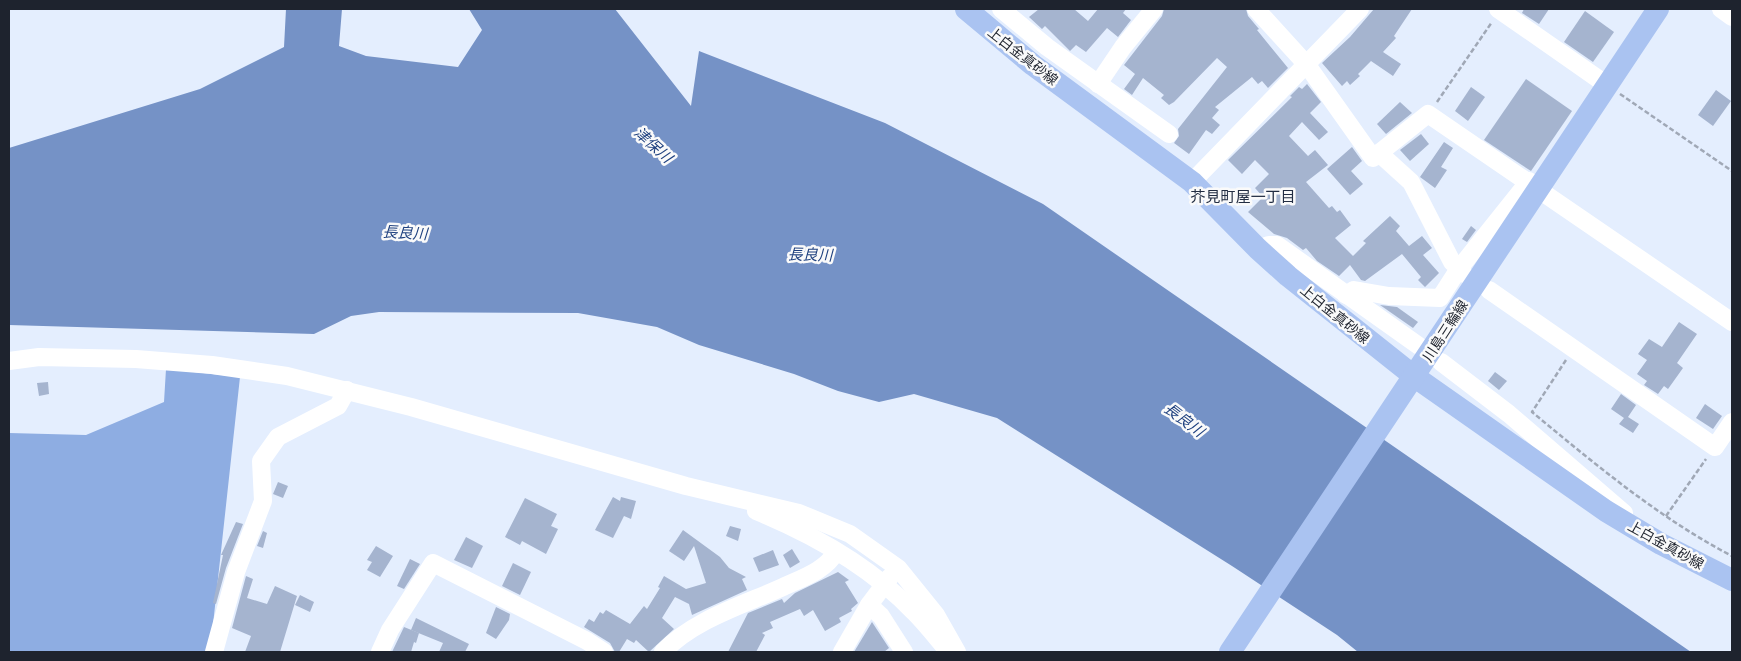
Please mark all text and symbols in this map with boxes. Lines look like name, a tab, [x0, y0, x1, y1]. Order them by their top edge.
street label: 上白金真砂線	[984, 24, 1061, 89]
water label: 津保川	[630, 123, 677, 168]
district label: 芥見町屋一丁目	[1190, 188, 1296, 206]
water label: 長良川	[382, 223, 430, 243]
water label: 長良川	[787, 246, 835, 264]
street label: 上白金真砂線	[1297, 281, 1373, 347]
street label: 川島三輪線	[1419, 297, 1472, 365]
water label: 長良川	[1161, 399, 1209, 442]
street label: 上白金真砂線	[1625, 518, 1707, 573]

